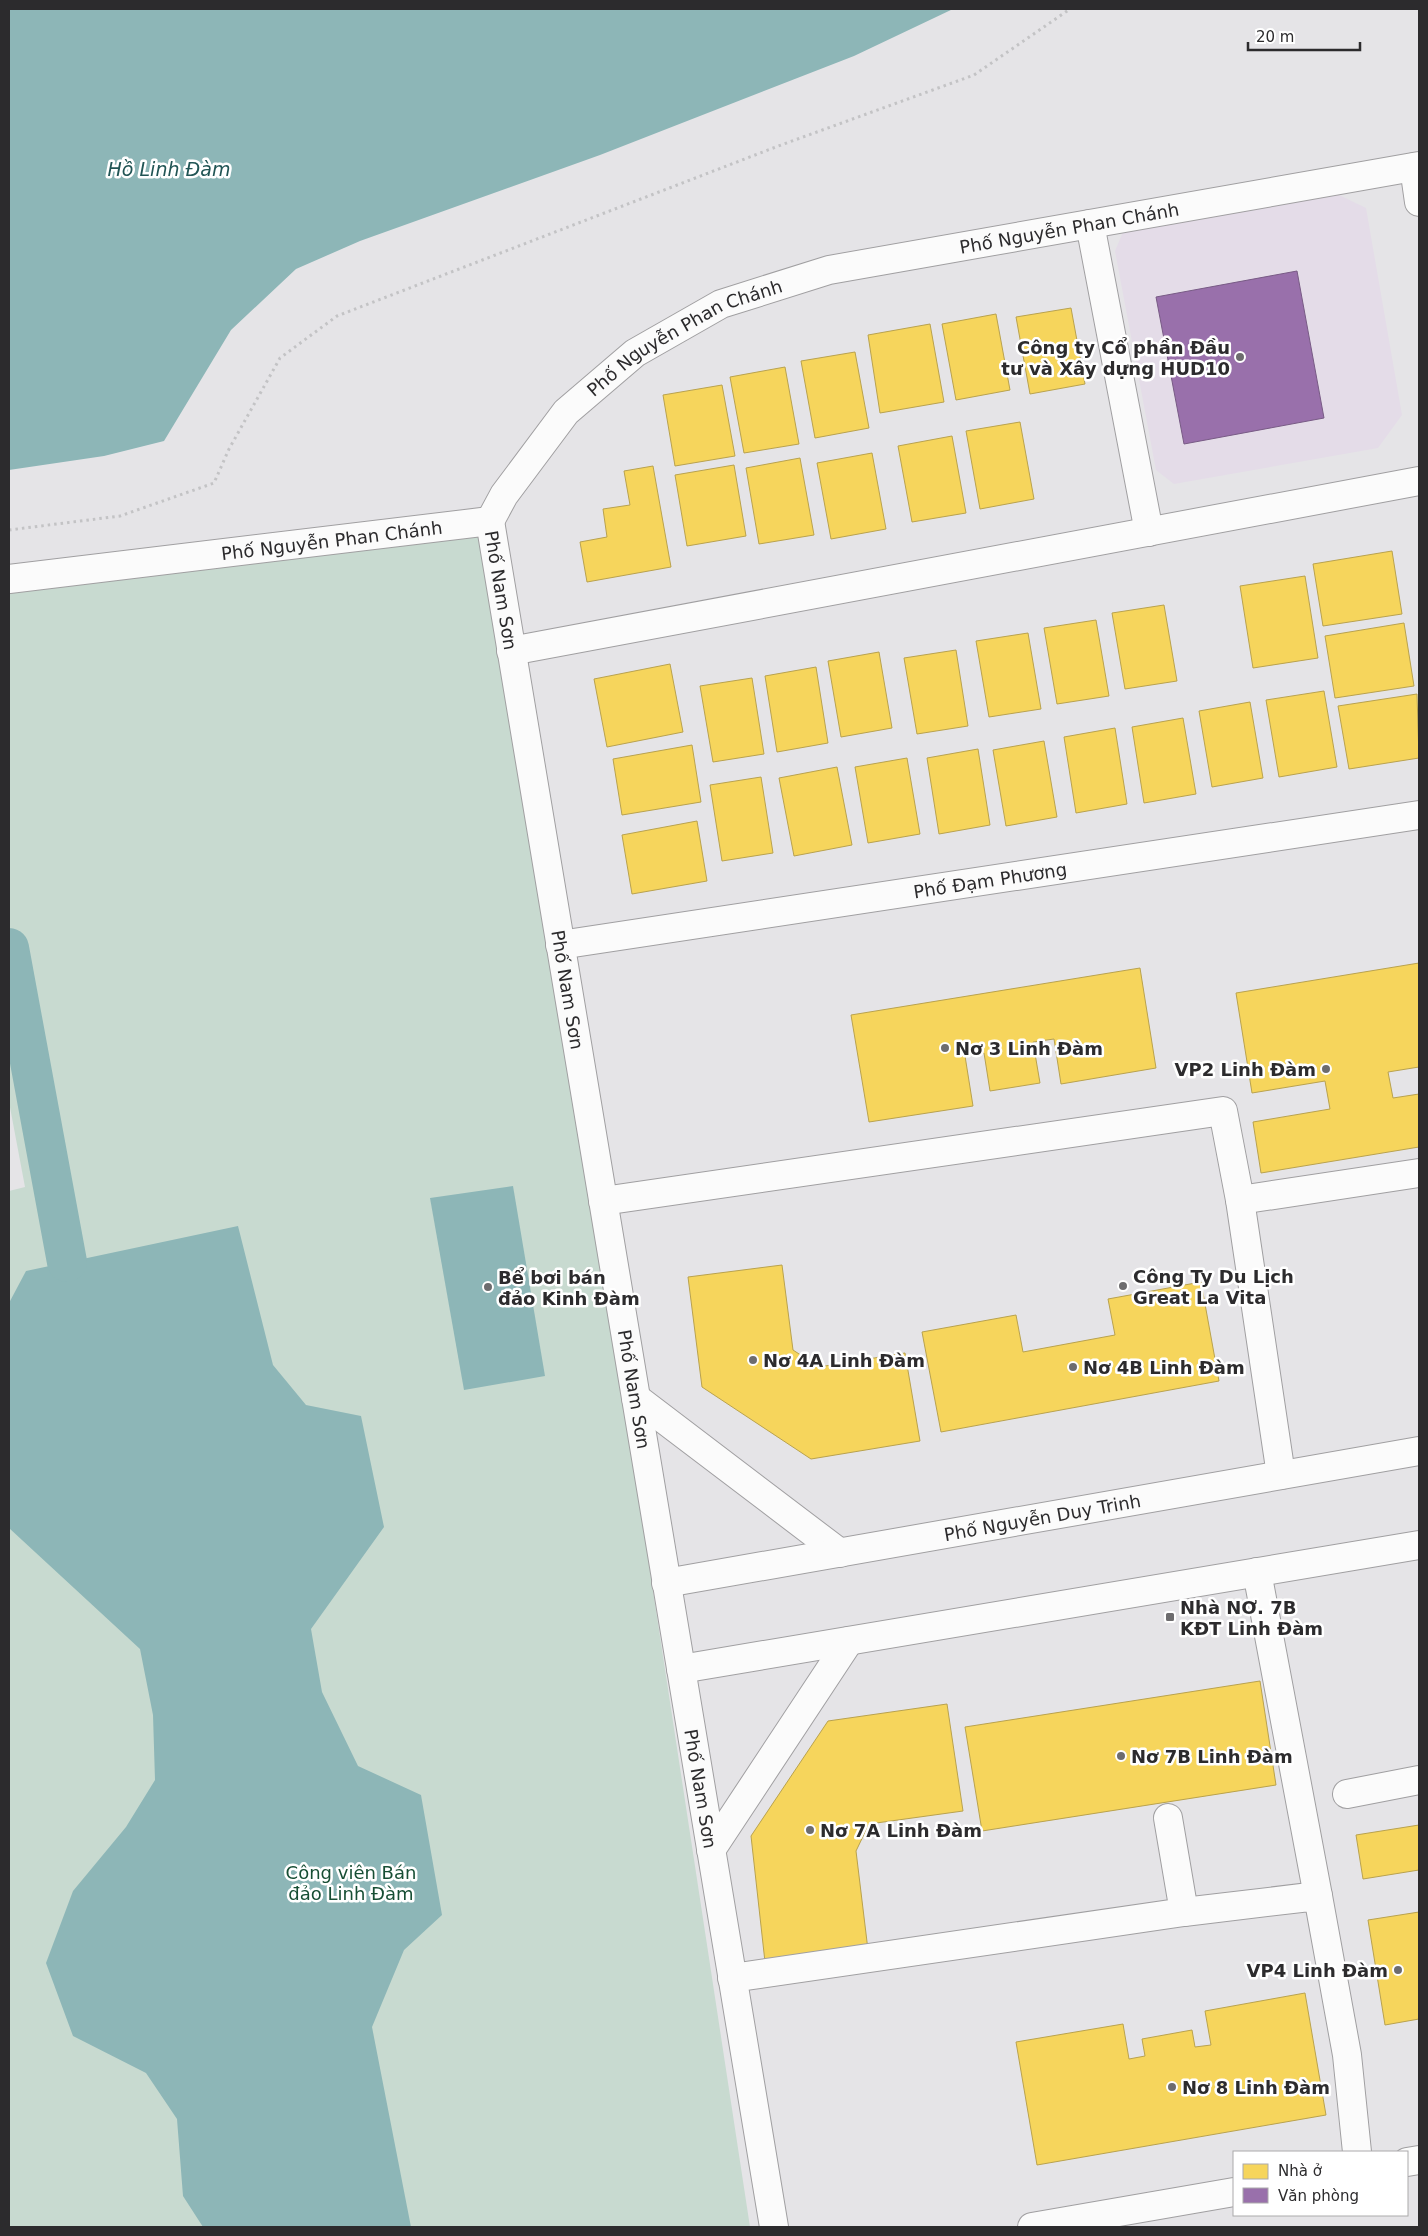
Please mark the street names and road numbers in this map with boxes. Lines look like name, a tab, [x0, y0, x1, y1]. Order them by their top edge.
street label: Phố Nguyễn Phan Chánh	[958, 198, 1181, 257]
street label: Phố Nguyễn Phan Chánh	[582, 275, 785, 400]
street label: Phố Nguyễn Phan Chánh	[220, 516, 443, 564]
street label: Phố Nam Sơn	[481, 529, 522, 651]
street label: Phố Đạm Phương	[912, 858, 1068, 902]
street label: Phố Nam Sơn	[548, 928, 588, 1051]
street label: Phố Nam Sơn	[614, 1328, 655, 1450]
street label: Phố Nguyễn Duy Trinh	[942, 1489, 1142, 1545]
street label: Phố Nam Sơn	[681, 1727, 721, 1850]

